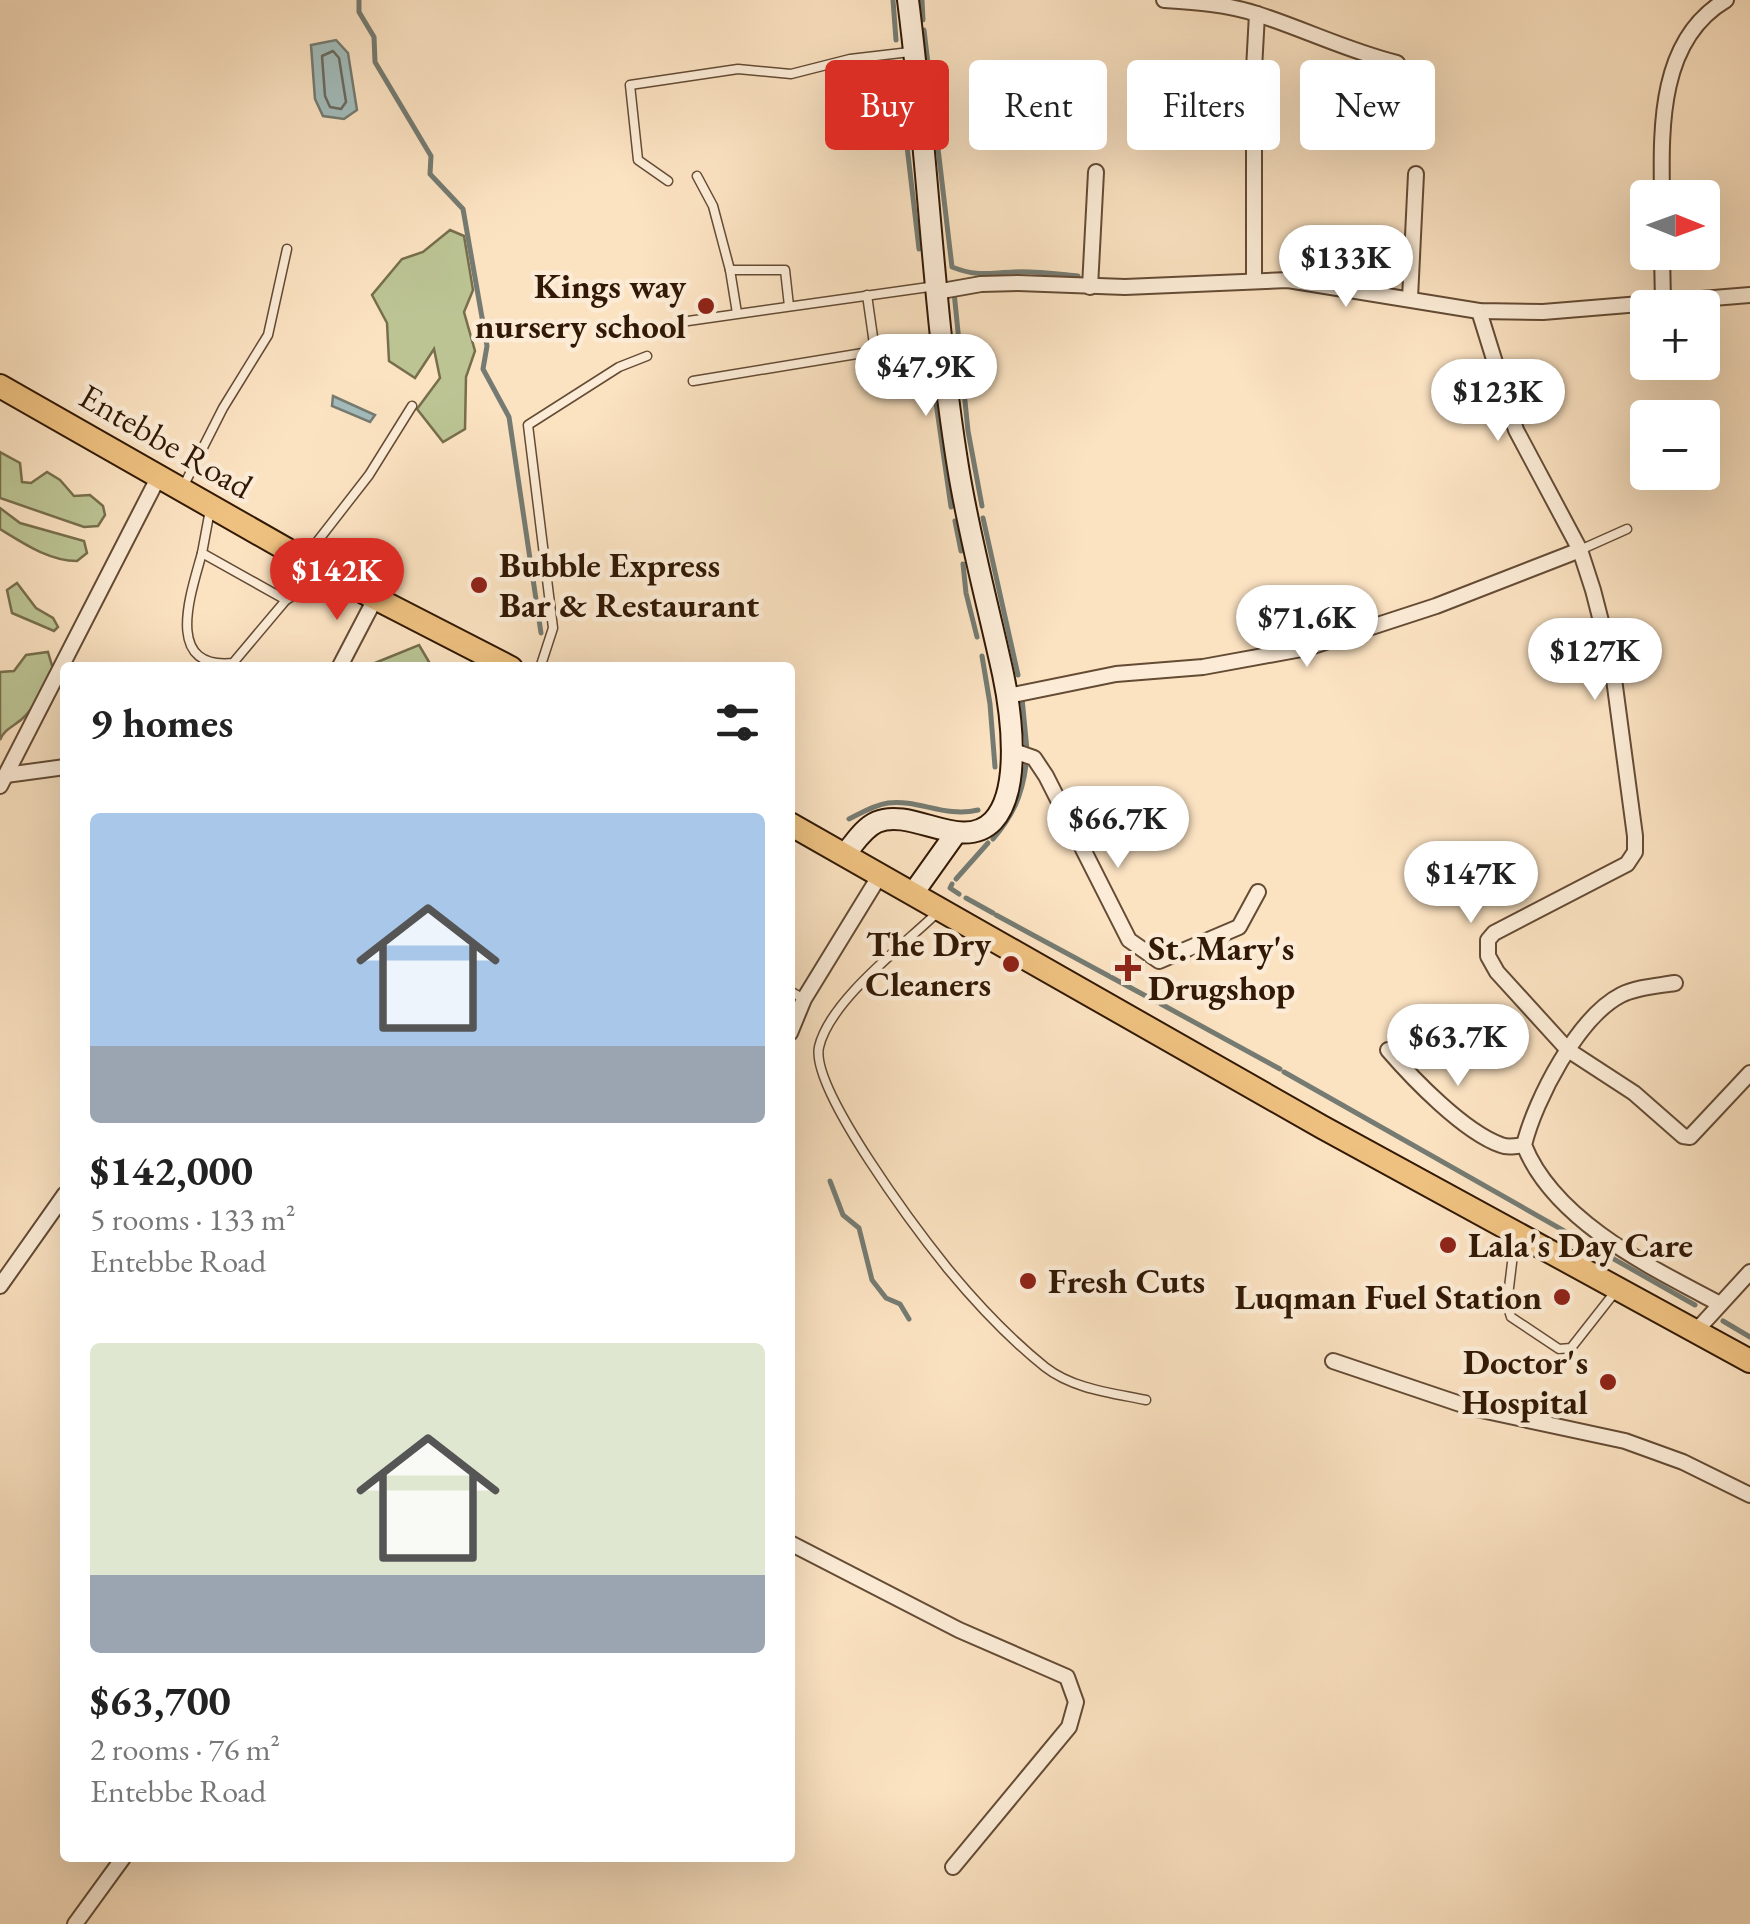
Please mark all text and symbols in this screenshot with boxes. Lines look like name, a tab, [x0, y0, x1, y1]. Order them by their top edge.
chip: Buy	[825, 60, 949, 150]
chip: Rent	[969, 60, 1107, 150]
chip: Filters	[1127, 60, 1280, 150]
chip: New	[1300, 60, 1435, 150]
north arrow	[1630, 180, 1720, 270]
map controls	[1630, 180, 1720, 490]
pin: $133K	[1276, 225, 1416, 310]
text: $133K	[1301, 236, 1391, 278]
place label: Kings way nursery school	[475, 263, 687, 348]
button: +	[1630, 290, 1720, 380]
marker: Kings way nursery school	[695, 295, 717, 317]
pin: $47.9K	[845, 334, 1007, 419]
text: $47.9K	[877, 345, 975, 387]
pin: $123K	[1428, 359, 1568, 444]
text: $123K	[1453, 370, 1543, 412]
street label: Entebbe Road	[72, 373, 261, 508]
button: −	[1630, 400, 1720, 490]
pin: $142K	[267, 538, 407, 623]
place label: Bubble Express Bar & Restaurant	[499, 542, 759, 627]
text: $142K	[292, 549, 382, 591]
marker: Bubble Express Bar & Restaurant	[468, 574, 490, 596]
pin: $71.6K	[1226, 585, 1388, 670]
text: $71.6K	[1258, 596, 1356, 638]
pin: $127K	[1525, 618, 1665, 703]
text: $127K	[1550, 629, 1640, 671]
text: 9 homes	[90, 695, 233, 750]
icon: filters	[710, 695, 765, 750]
pin: $66.7K	[1037, 786, 1199, 871]
text: $66.7K	[1069, 797, 1167, 839]
pin: $147K	[1401, 841, 1541, 926]
text: $147K	[1426, 852, 1516, 894]
icon: home	[338, 878, 518, 1058]
place label: The Dry Cleaners	[865, 921, 992, 1006]
place label: St. Mary's Drugshop	[1148, 925, 1295, 1010]
marker: The Dry Cleaners	[1000, 953, 1022, 975]
marker: St. Mary's Drugshop	[1117, 957, 1139, 979]
pin: $63.7K	[1377, 1004, 1539, 1089]
text: $63.7K	[1409, 1015, 1507, 1057]
text: $142,000	[90, 1143, 253, 1198]
text: 5 rooms · 133 m²	[90, 1198, 296, 1240]
place label: Lala's Day Care	[1468, 1222, 1693, 1267]
marker: Lala's Day Care	[1437, 1234, 1459, 1256]
text: Entebbe Road	[90, 1240, 266, 1282]
place label: Fresh Cuts	[1048, 1258, 1205, 1303]
marker: Fresh Cuts	[1017, 1270, 1039, 1292]
place label: Luqman Fuel Station	[1234, 1274, 1542, 1319]
marker: Luqman Fuel Station	[1551, 1286, 1573, 1308]
place label: Doctor's Hospital	[1462, 1339, 1588, 1424]
marker: Doctor's Hospital	[1597, 1371, 1619, 1393]
icon: home	[338, 1408, 518, 1588]
text: $63,700	[90, 1673, 231, 1728]
text: 2 rooms · 76 m²	[90, 1728, 280, 1770]
text: Entebbe Road	[90, 1770, 266, 1812]

